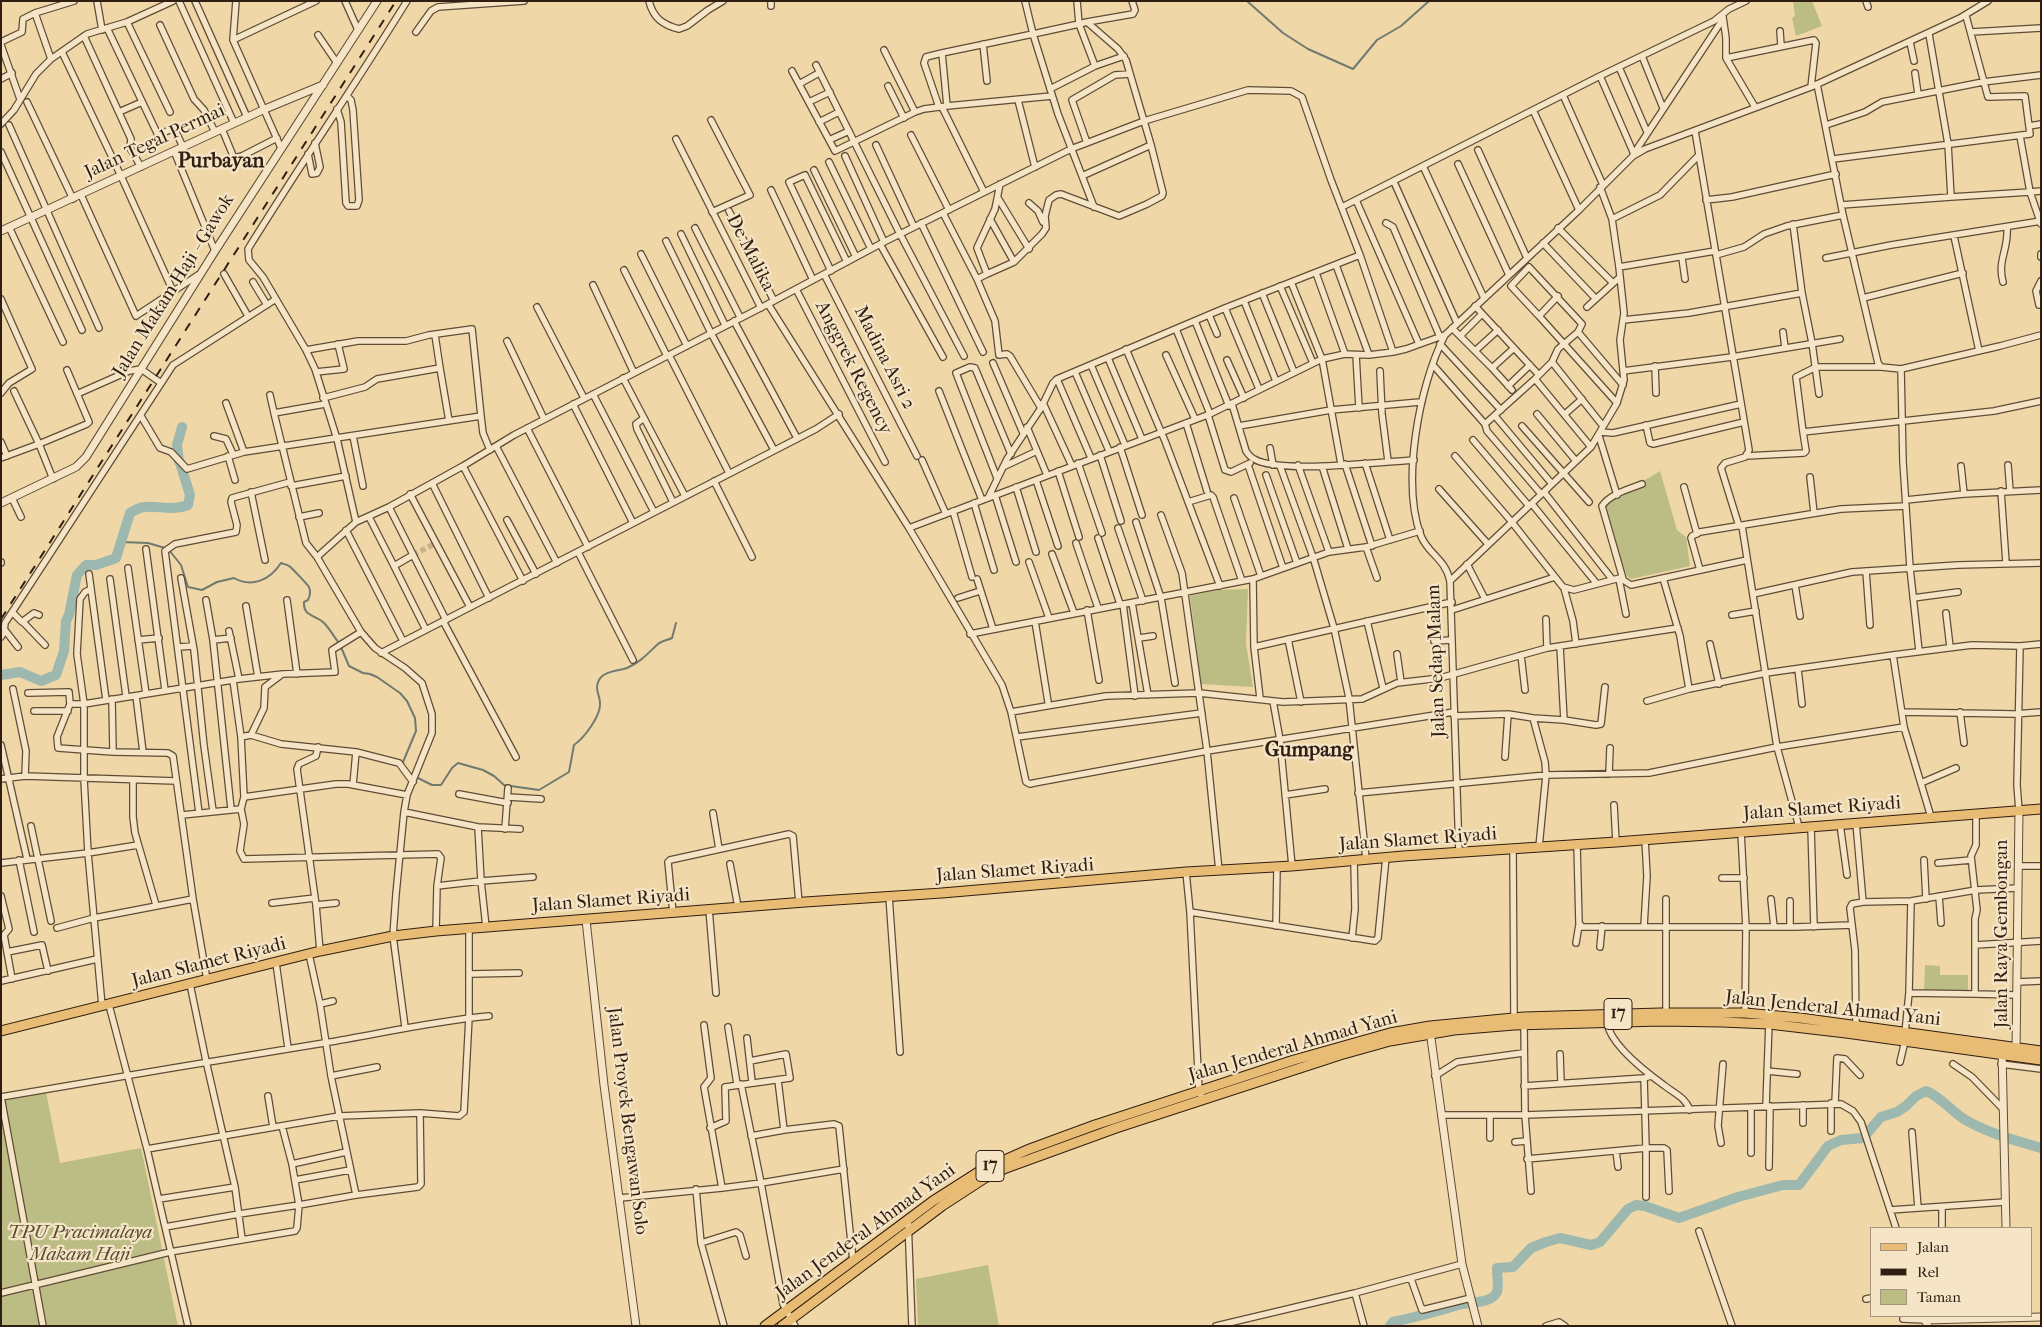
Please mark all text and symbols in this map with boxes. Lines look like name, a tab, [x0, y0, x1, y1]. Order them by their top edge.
street label: Jalan Tegal Permai	[81, 99, 229, 185]
district label: Purbayan	[178, 149, 264, 175]
street label: Jalan Makam Haji - Gawok	[108, 190, 240, 382]
street label: De Malika	[721, 211, 779, 295]
street label: Anggrek Regency	[810, 297, 896, 439]
street label: Madina Asri 2	[848, 303, 920, 413]
street label: Jalan Sedap Malam	[1423, 584, 1451, 738]
district label: Gumpang	[1265, 738, 1353, 764]
street label: Jalan Slamet Riyadi	[1742, 792, 1902, 826]
street label: Jalan Slamet Riyadi	[1338, 823, 1498, 857]
street label: Jalan Raya Gembongan	[1991, 839, 2013, 1029]
street label: Jalan Slamet Riyadi	[935, 854, 1095, 888]
street label: Jalan Slamet Riyadi	[531, 884, 691, 918]
street label: Jalan Slamet Riyadi	[129, 933, 289, 993]
street label: Jalan Jenderal Ahmad Yani	[1724, 986, 1942, 1032]
road number: 17	[1604, 999, 1632, 1030]
street label: Jalan Proyek Bengawan Solo	[602, 1006, 652, 1236]
street label: Jalan Jenderal Ahmad Yani	[1186, 1006, 1400, 1088]
road number: 17	[976, 1150, 1004, 1182]
street label: Jalan Jenderal Ahmad Yani	[772, 1159, 960, 1305]
park label: TPU Pracimalaya Makam Haji	[8, 1222, 152, 1266]
legend	[1870, 1227, 2032, 1317]
text: Jalan	[1917, 1238, 1949, 1256]
text: Rel	[1917, 1263, 1939, 1281]
text: Taman	[1917, 1288, 1961, 1306]

